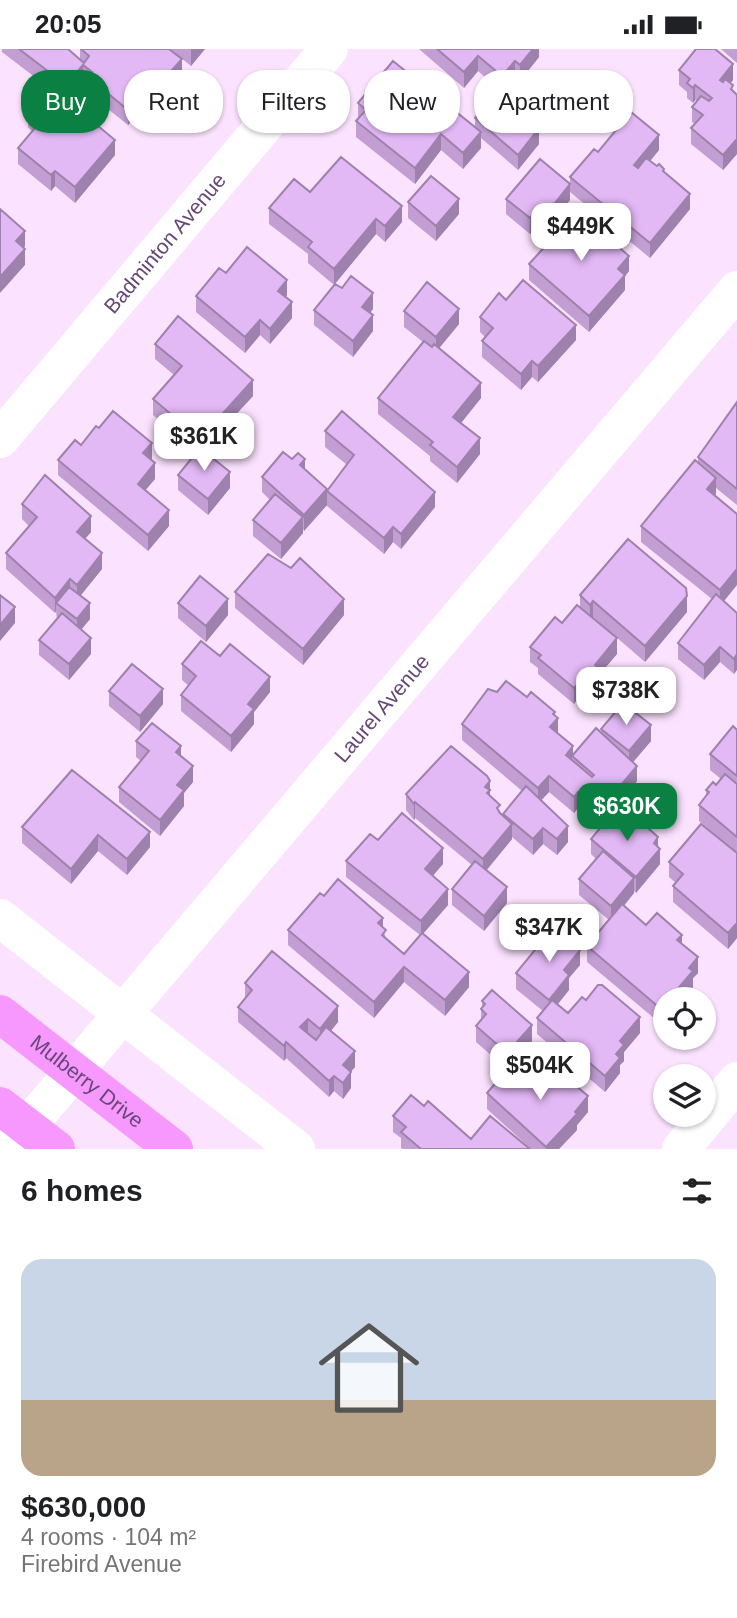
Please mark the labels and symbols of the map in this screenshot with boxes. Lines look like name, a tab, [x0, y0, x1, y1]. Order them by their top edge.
street label: Badminton Avenue	[99, 168, 230, 318]
pin: $449K	[532, 203, 630, 263]
pin: $361K	[155, 413, 253, 473]
street label: Laurel Avenue	[329, 649, 434, 767]
pin: $738K	[577, 667, 675, 727]
pin: $630K	[578, 783, 676, 843]
pin: $347K	[500, 905, 598, 964]
street label: Mulberry Drive	[26, 1030, 148, 1132]
pin: $504K	[491, 1042, 589, 1102]

